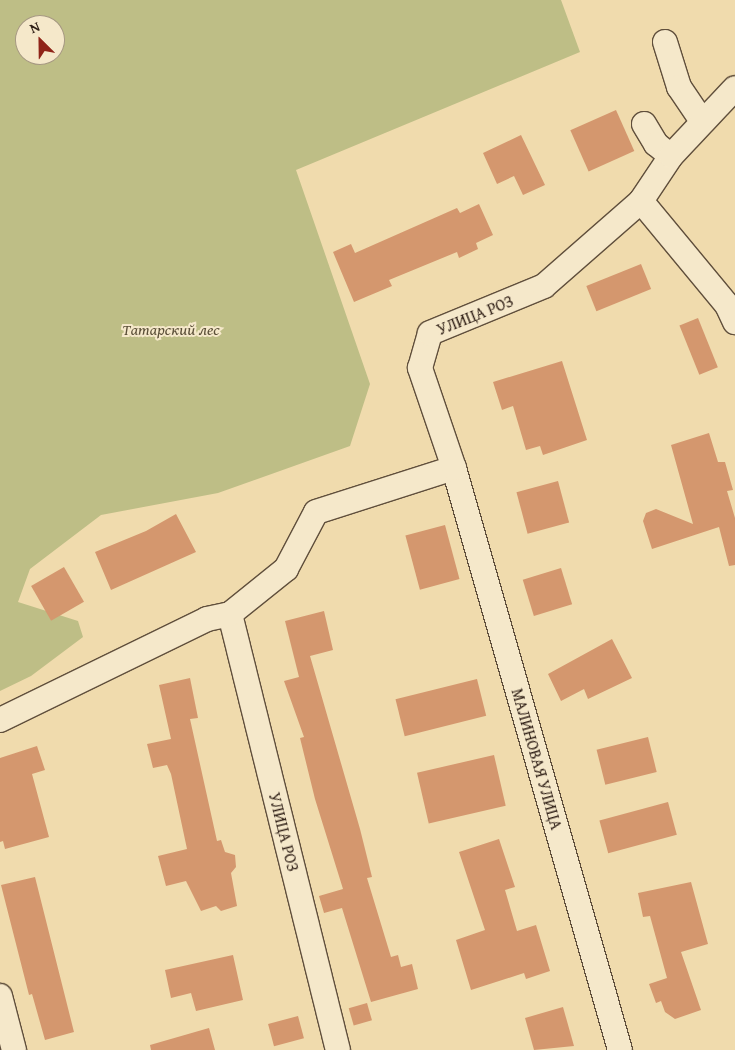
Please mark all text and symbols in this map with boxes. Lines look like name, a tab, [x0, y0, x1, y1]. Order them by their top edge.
north arrow	[15, 15, 65, 65]
text: N	[26, 16, 43, 38]
street label: УЛИЦА РОЗ	[434, 291, 516, 339]
park label: Татарский лес	[122, 319, 220, 339]
street label: МАЛИНОВАЯ УЛИЦА	[508, 686, 566, 832]
street label: УЛИЦА РОЗ	[265, 790, 303, 874]

